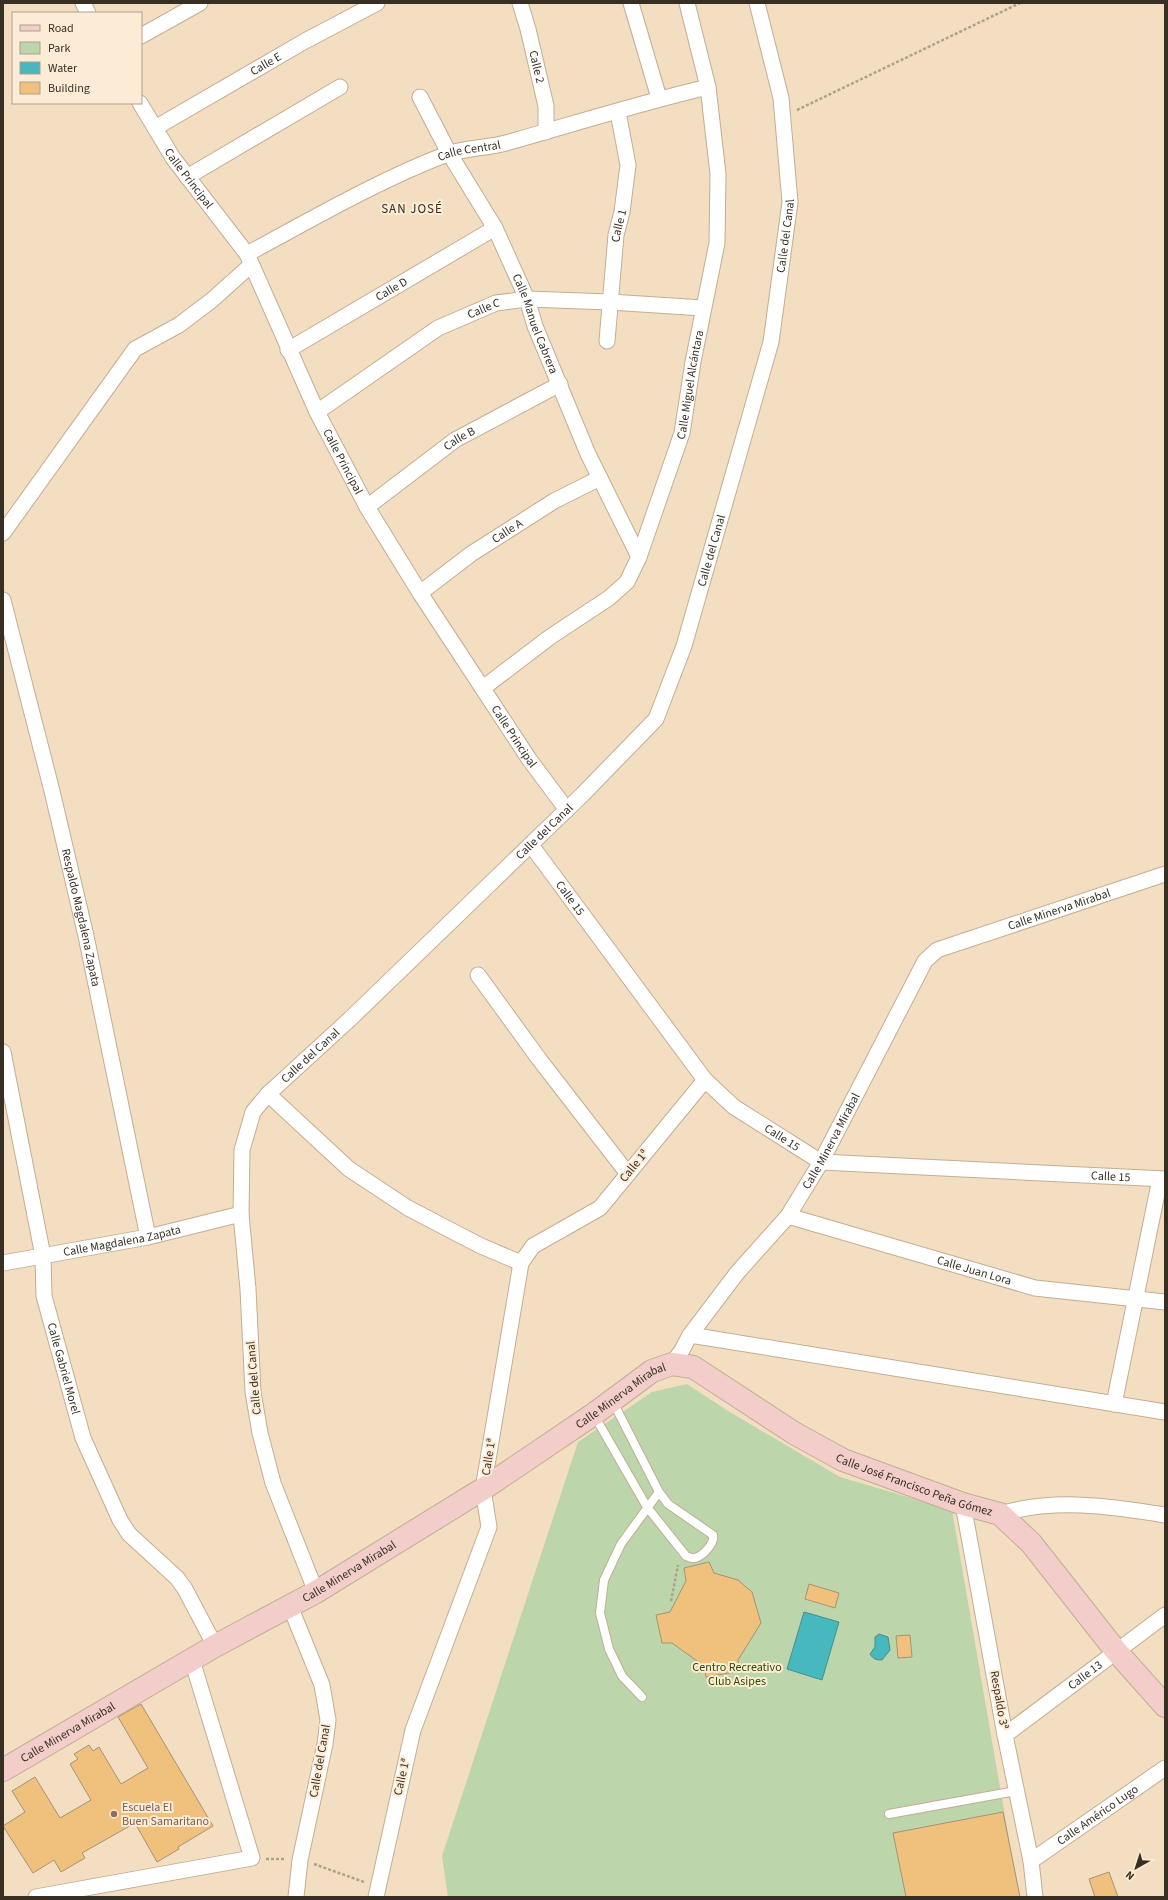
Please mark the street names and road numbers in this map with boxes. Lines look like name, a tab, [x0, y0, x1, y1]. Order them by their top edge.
street label: Calle E	[247, 48, 285, 80]
street label: Calle 2	[525, 49, 549, 85]
street label: Calle Central	[435, 136, 502, 165]
street label: Calle Principal	[161, 145, 217, 212]
street label: Calle del Canal	[772, 198, 798, 274]
street label: Calle 1	[607, 207, 631, 243]
street label: Calle Manuel Cabrera	[508, 271, 562, 376]
street label: Calle D	[372, 273, 411, 305]
street label: Calle C	[465, 294, 501, 323]
street label: Calle Miguel Alcántara	[672, 329, 708, 442]
street label: Calle B	[440, 422, 478, 455]
street label: Calle Principal	[319, 426, 367, 497]
street label: Calle del Canal	[693, 513, 730, 589]
street label: Calle A	[488, 514, 526, 547]
street label: Calle Principal	[487, 702, 541, 771]
street label: Calle del Canal	[512, 800, 577, 863]
street label: Respaldo Magdalena Zapata	[57, 847, 105, 988]
street label: Calle 15	[552, 877, 589, 919]
street label: Calle Minerva Mirabal	[1006, 884, 1113, 934]
street label: Calle del Canal	[277, 1024, 343, 1087]
street label: Calle Minerva Mirabal	[798, 1090, 864, 1192]
street label: Calle 15	[761, 1120, 803, 1155]
street label: Calle 1ª	[616, 1146, 652, 1186]
street label: Calle 15	[1091, 1167, 1131, 1186]
street label: Calle Magdalena Zapata	[62, 1221, 183, 1261]
street label: Calle Juan Lora	[935, 1251, 1014, 1289]
street label: Calle Gabriel Morel	[43, 1321, 85, 1416]
street label: Calle del Canal	[242, 1340, 266, 1416]
street label: Calle Minerva Mirabal	[572, 1358, 668, 1433]
street label: Calle 1ª	[478, 1437, 500, 1477]
street label: Calle José Francisco Peña Gómez	[833, 1449, 995, 1520]
street label: Calle Minerva Mirabal	[299, 1536, 399, 1606]
street label: Calle 13	[1064, 1656, 1106, 1694]
street label: Respaldo 3ª	[986, 1669, 1012, 1731]
street label: Calle Minerva Mirabal	[17, 1698, 118, 1767]
street label: Calle del Canal	[305, 1723, 335, 1799]
street label: Calle 1ª	[390, 1757, 414, 1797]
street label: Calle Américo Lugo	[1053, 1781, 1142, 1849]

